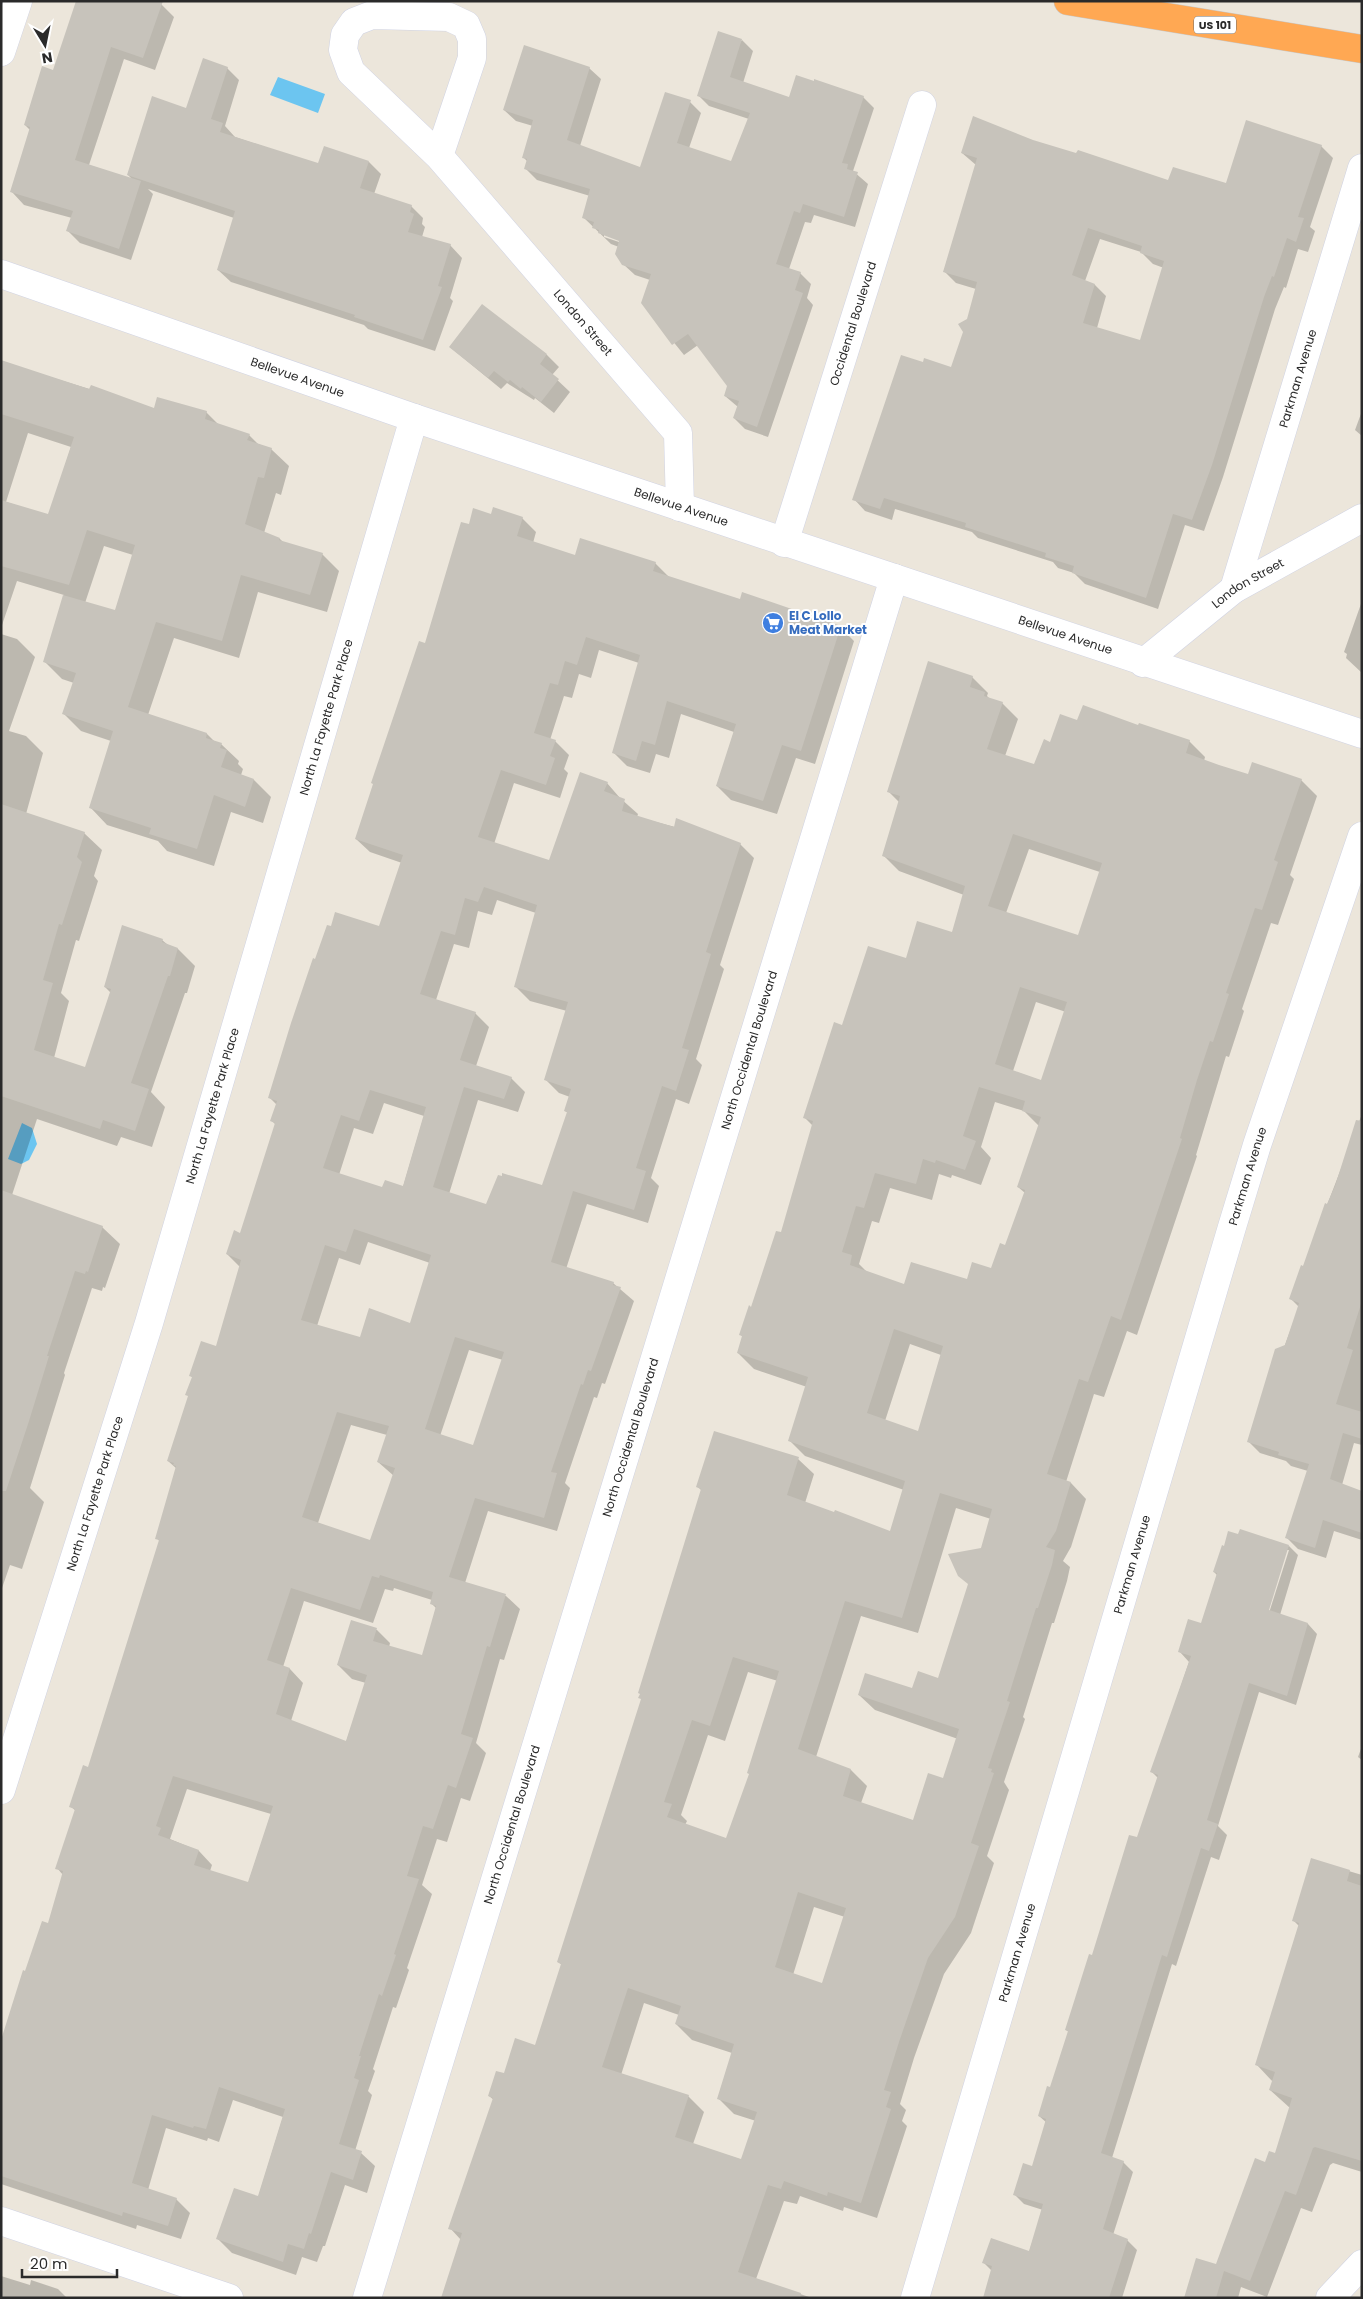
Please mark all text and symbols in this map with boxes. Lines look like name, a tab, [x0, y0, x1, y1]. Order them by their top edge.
road number: US 101	[1194, 16, 1236, 34]
north arrow	[20, 20, 70, 70]
text: N	[40, 47, 54, 69]
street label: Occidental Boulevard	[825, 259, 880, 388]
street label: London Street	[550, 286, 617, 359]
street label: Parkman Avenue	[1275, 327, 1321, 430]
street label: Bellevue Avenue	[248, 353, 347, 401]
street label: Bellevue Avenue	[632, 483, 731, 530]
street label: London Street	[1208, 554, 1287, 612]
place label: El C Lollo Meat Market	[789, 607, 867, 638]
supermarket icon: El C Lollo Meat Market	[761, 611, 785, 635]
street label: Bellevue Avenue	[1016, 611, 1115, 658]
street label: North La Fayette Park Place	[295, 637, 357, 797]
street label: North Occidental Boulevard	[716, 969, 781, 1132]
street label: North La Fayette Park Place	[181, 1026, 243, 1186]
street label: Parkman Avenue	[1224, 1125, 1271, 1227]
street label: North Occidental Boulevard	[598, 1356, 663, 1519]
street label: North La Fayette Park Place	[62, 1414, 127, 1573]
street label: Parkman Avenue	[1109, 1513, 1154, 1616]
street label: North Occidental Boulevard	[479, 1743, 544, 1906]
street label: Parkman Avenue	[994, 1901, 1039, 2004]
scale bar	[22, 2246, 118, 2278]
text: 20 m	[30, 2253, 68, 2274]

